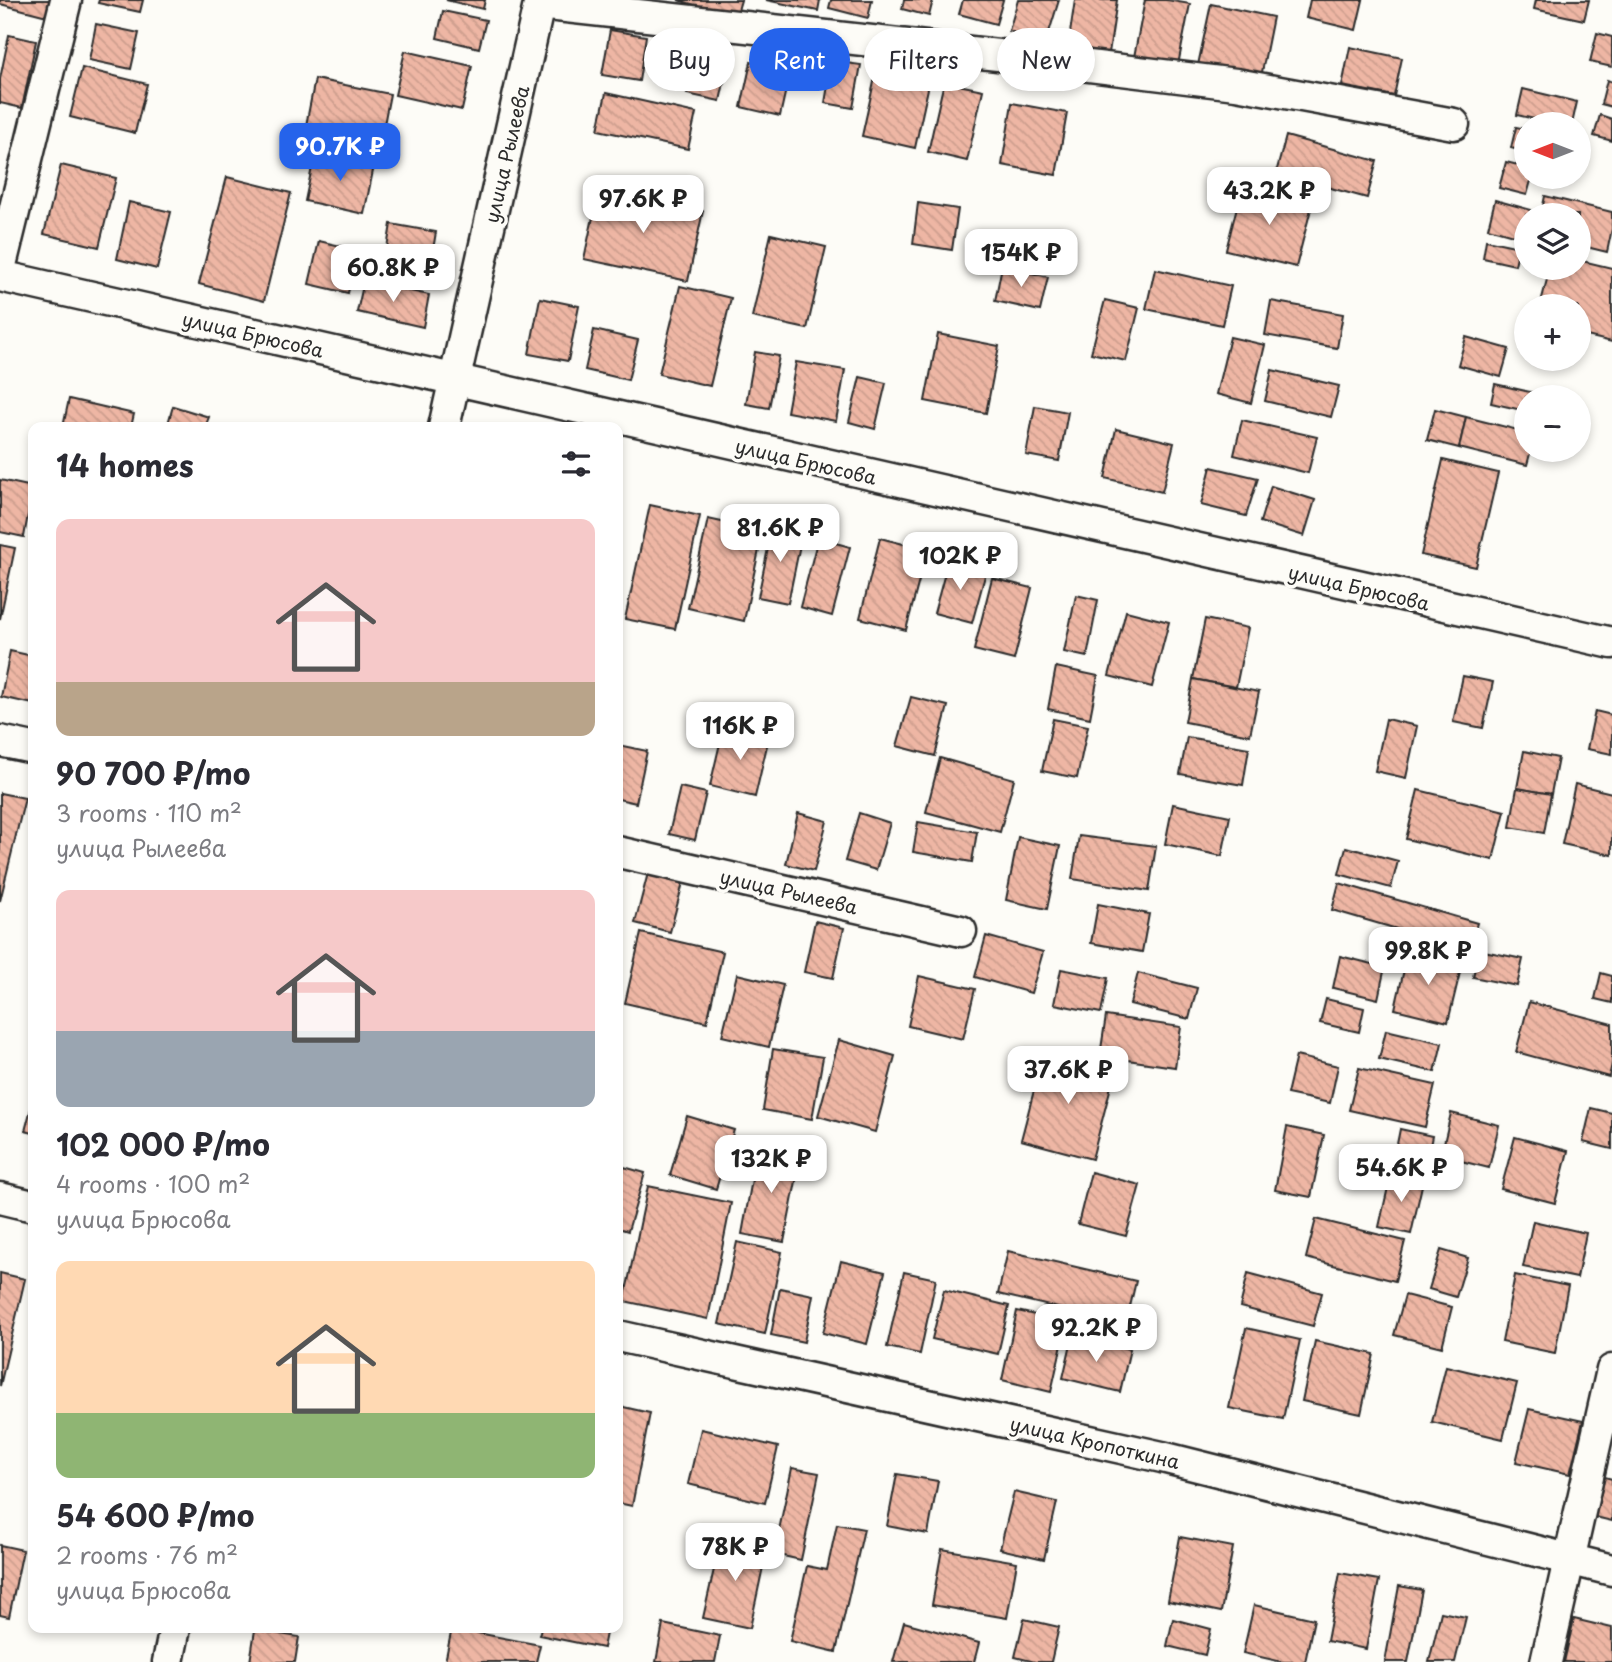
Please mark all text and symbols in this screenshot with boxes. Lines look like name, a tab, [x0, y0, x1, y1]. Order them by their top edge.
chip: Buy	[644, 28, 735, 91]
chip: Rent	[749, 28, 850, 91]
chip: Filters	[864, 28, 983, 91]
chip: New	[997, 28, 1095, 91]
street label: улица Рылеева	[477, 82, 535, 226]
north arrow	[1514, 112, 1591, 189]
map controls	[1514, 112, 1591, 462]
pin: 90.7K ₽	[275, 124, 405, 183]
text: 90.7K ₽	[295, 128, 385, 163]
pin: 43.2K ₽	[1204, 168, 1334, 227]
text: 43.2K ₽	[1223, 172, 1315, 207]
pin: 97.6K ₽	[578, 176, 708, 235]
text: 97.6K ₽	[599, 180, 687, 215]
button: layers	[1514, 203, 1591, 280]
pin: 154K ₽	[964, 230, 1078, 289]
text: 154K ₽	[981, 234, 1061, 269]
pin: 60.8K ₽	[328, 244, 458, 304]
text: 60.8K ₽	[347, 249, 439, 284]
button: +	[1514, 294, 1591, 371]
street label: улица Брюсова	[180, 304, 327, 364]
button: −	[1514, 385, 1591, 462]
street label: улица Брюсова	[733, 431, 880, 491]
text: 14 homes	[56, 442, 194, 487]
icon: filters	[557, 445, 595, 483]
pin: 81.6K ₽	[715, 504, 845, 564]
text: 81.6K ₽	[736, 509, 824, 544]
pin: 102K ₽	[903, 532, 1017, 592]
text: 102K ₽	[919, 537, 1001, 572]
street label: улица Брюсова	[1286, 557, 1433, 617]
icon: home	[263, 564, 389, 690]
pin: 116K ₽	[683, 702, 797, 762]
text: 116K ₽	[702, 707, 778, 742]
text: 90 700 ₽/mo	[56, 750, 250, 795]
text: 3 rooms · 110 m²	[56, 795, 242, 830]
text: улица Рылеева	[56, 830, 226, 865]
street label: улица Рылеева	[717, 862, 861, 920]
pin: 99.8K ₽	[1363, 928, 1493, 987]
text: 99.8K ₽	[1385, 932, 1471, 967]
icon: home	[263, 935, 389, 1061]
pin: 37.6K ₽	[1003, 1046, 1133, 1106]
text: 37.6K ₽	[1023, 1051, 1113, 1086]
text: 102 000 ₽/mo	[56, 1121, 270, 1166]
pin: 132K ₽	[714, 1136, 828, 1195]
text: 132K ₽	[731, 1140, 811, 1175]
pin: 54.6K ₽	[1336, 1144, 1466, 1204]
text: 54.6K ₽	[1355, 1149, 1447, 1184]
text: 4 rooms · 100 m²	[56, 1166, 250, 1201]
text: улица Брюсова	[56, 1201, 231, 1236]
pin: 92.2K ₽	[1031, 1304, 1161, 1364]
icon: home	[263, 1306, 389, 1432]
text: 92.2K ₽	[1051, 1309, 1141, 1344]
street label: улица Кропоткина	[1007, 1409, 1183, 1475]
text: 54 600 ₽/mo	[56, 1492, 254, 1537]
pin: 78K ₽	[686, 1524, 784, 1583]
text: 78K ₽	[702, 1528, 769, 1563]
text: 2 rooms · 76 m²	[56, 1537, 238, 1572]
text: улица Брюсова	[56, 1572, 231, 1607]

